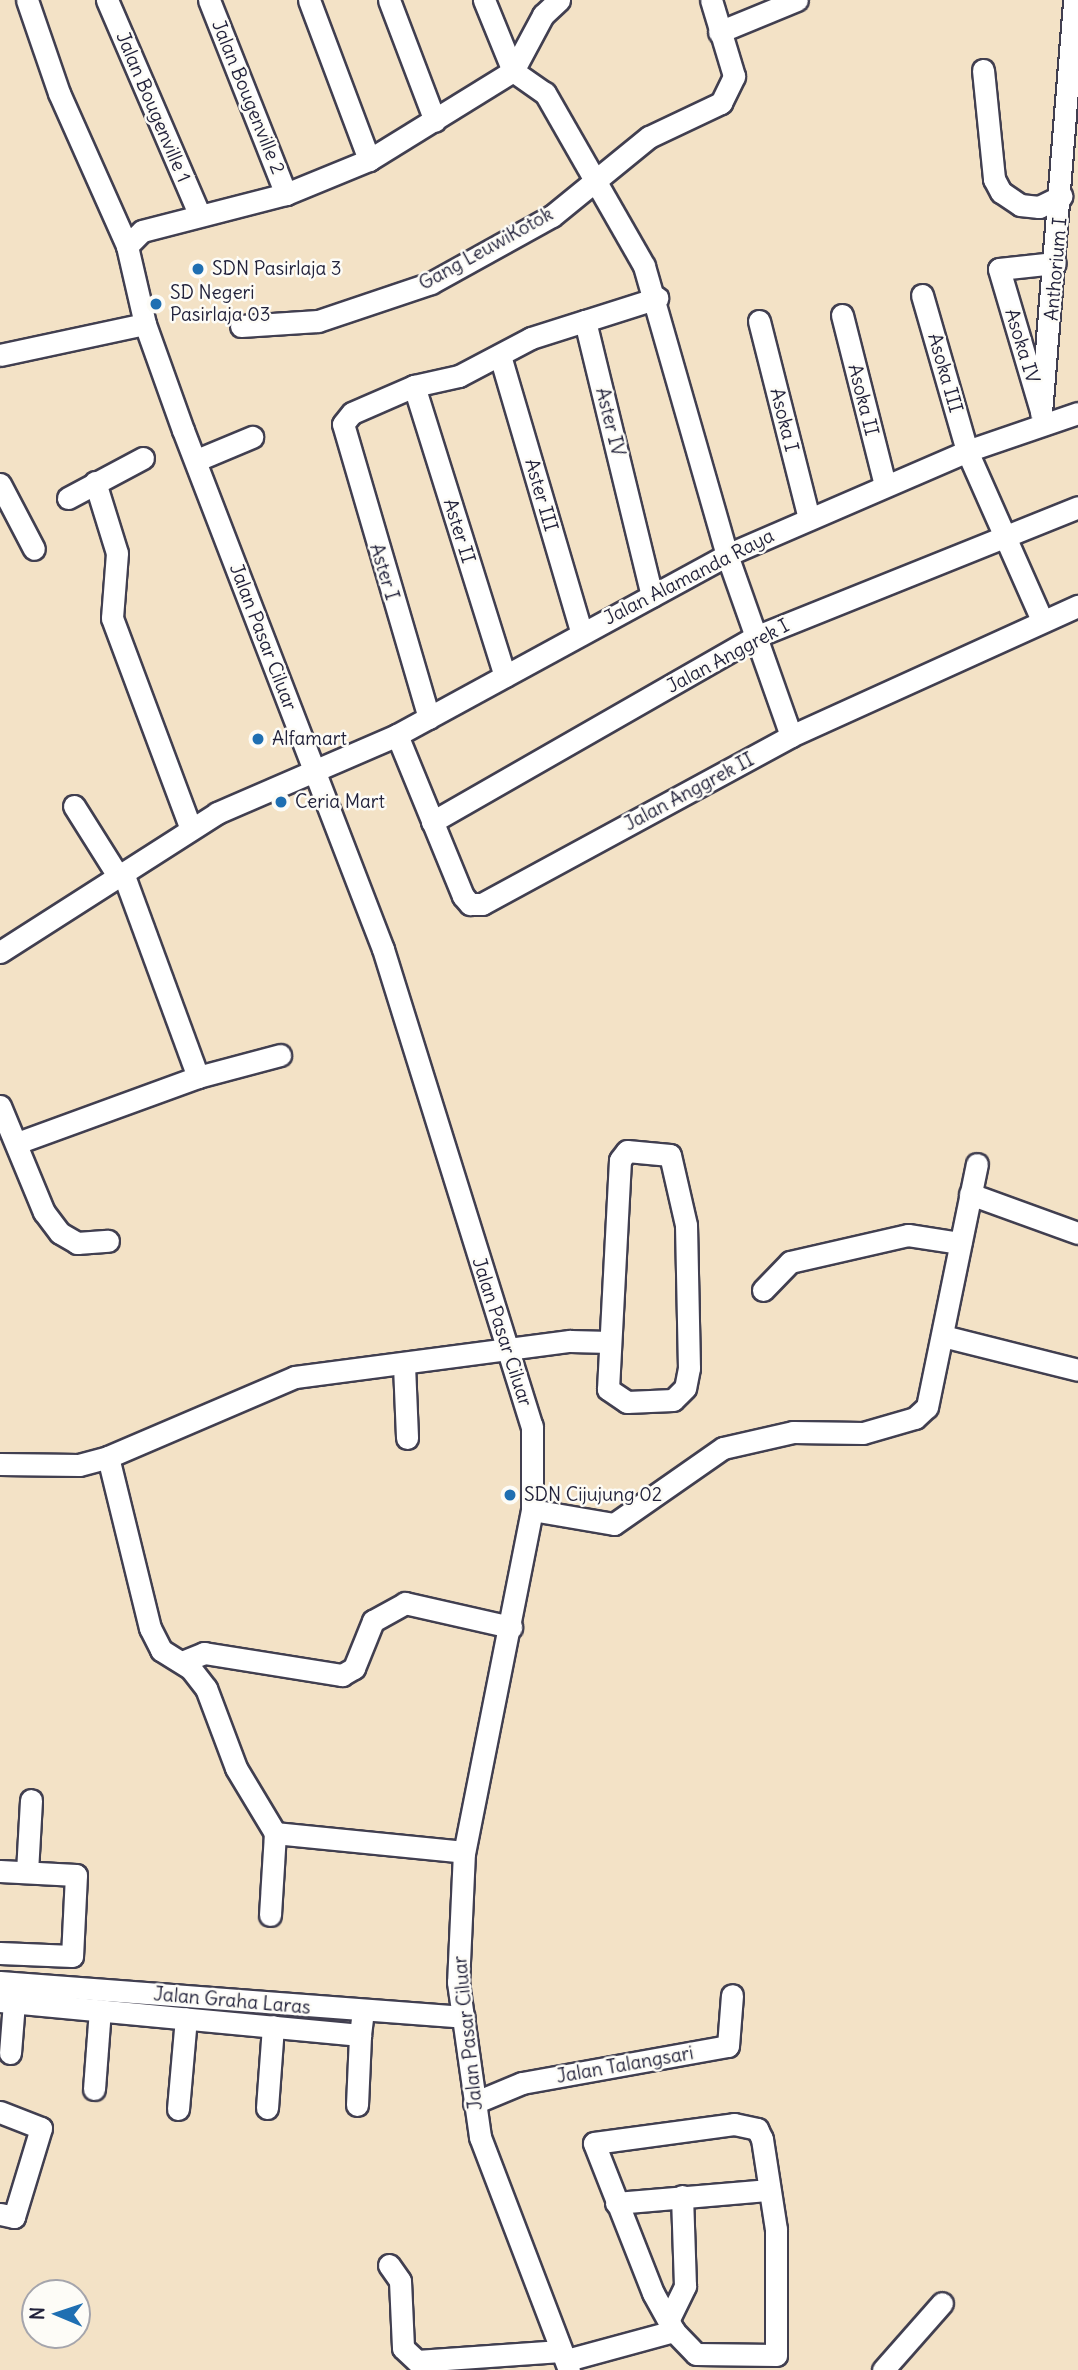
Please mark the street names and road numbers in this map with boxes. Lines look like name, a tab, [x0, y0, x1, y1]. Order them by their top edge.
street label: Jalan Bougenville 2	[207, 17, 289, 177]
street label: Jalan Bougenville 1	[111, 28, 195, 186]
street label: Gang LeuwiKotok	[415, 203, 557, 295]
street label: Anthorium I	[1040, 216, 1072, 322]
street label: Asoka IV	[1000, 306, 1044, 386]
street label: Asoka III	[923, 331, 967, 415]
street label: Asoka II	[843, 362, 883, 438]
street label: Aster IV	[591, 385, 629, 459]
street label: Asoka I	[765, 386, 803, 454]
street label: Aster III	[520, 456, 562, 534]
street label: Aster II	[438, 496, 480, 566]
street label: Jalan Alamanda Raya	[600, 524, 778, 630]
street label: Aster I	[365, 541, 403, 603]
street label: Jalan Pasar Ciluar	[225, 560, 301, 714]
street label: Jalan Anggrek I	[663, 614, 793, 698]
street label: Jalan Anggrek II	[620, 748, 758, 836]
street label: Jalan Pasar Ciluar	[467, 1255, 537, 1409]
street label: Jalan Pasar Ciluar	[449, 1955, 487, 2111]
street label: Jalan Graha Laras	[152, 1983, 312, 2019]
street label: Jalan Talangsari	[555, 2042, 695, 2088]

